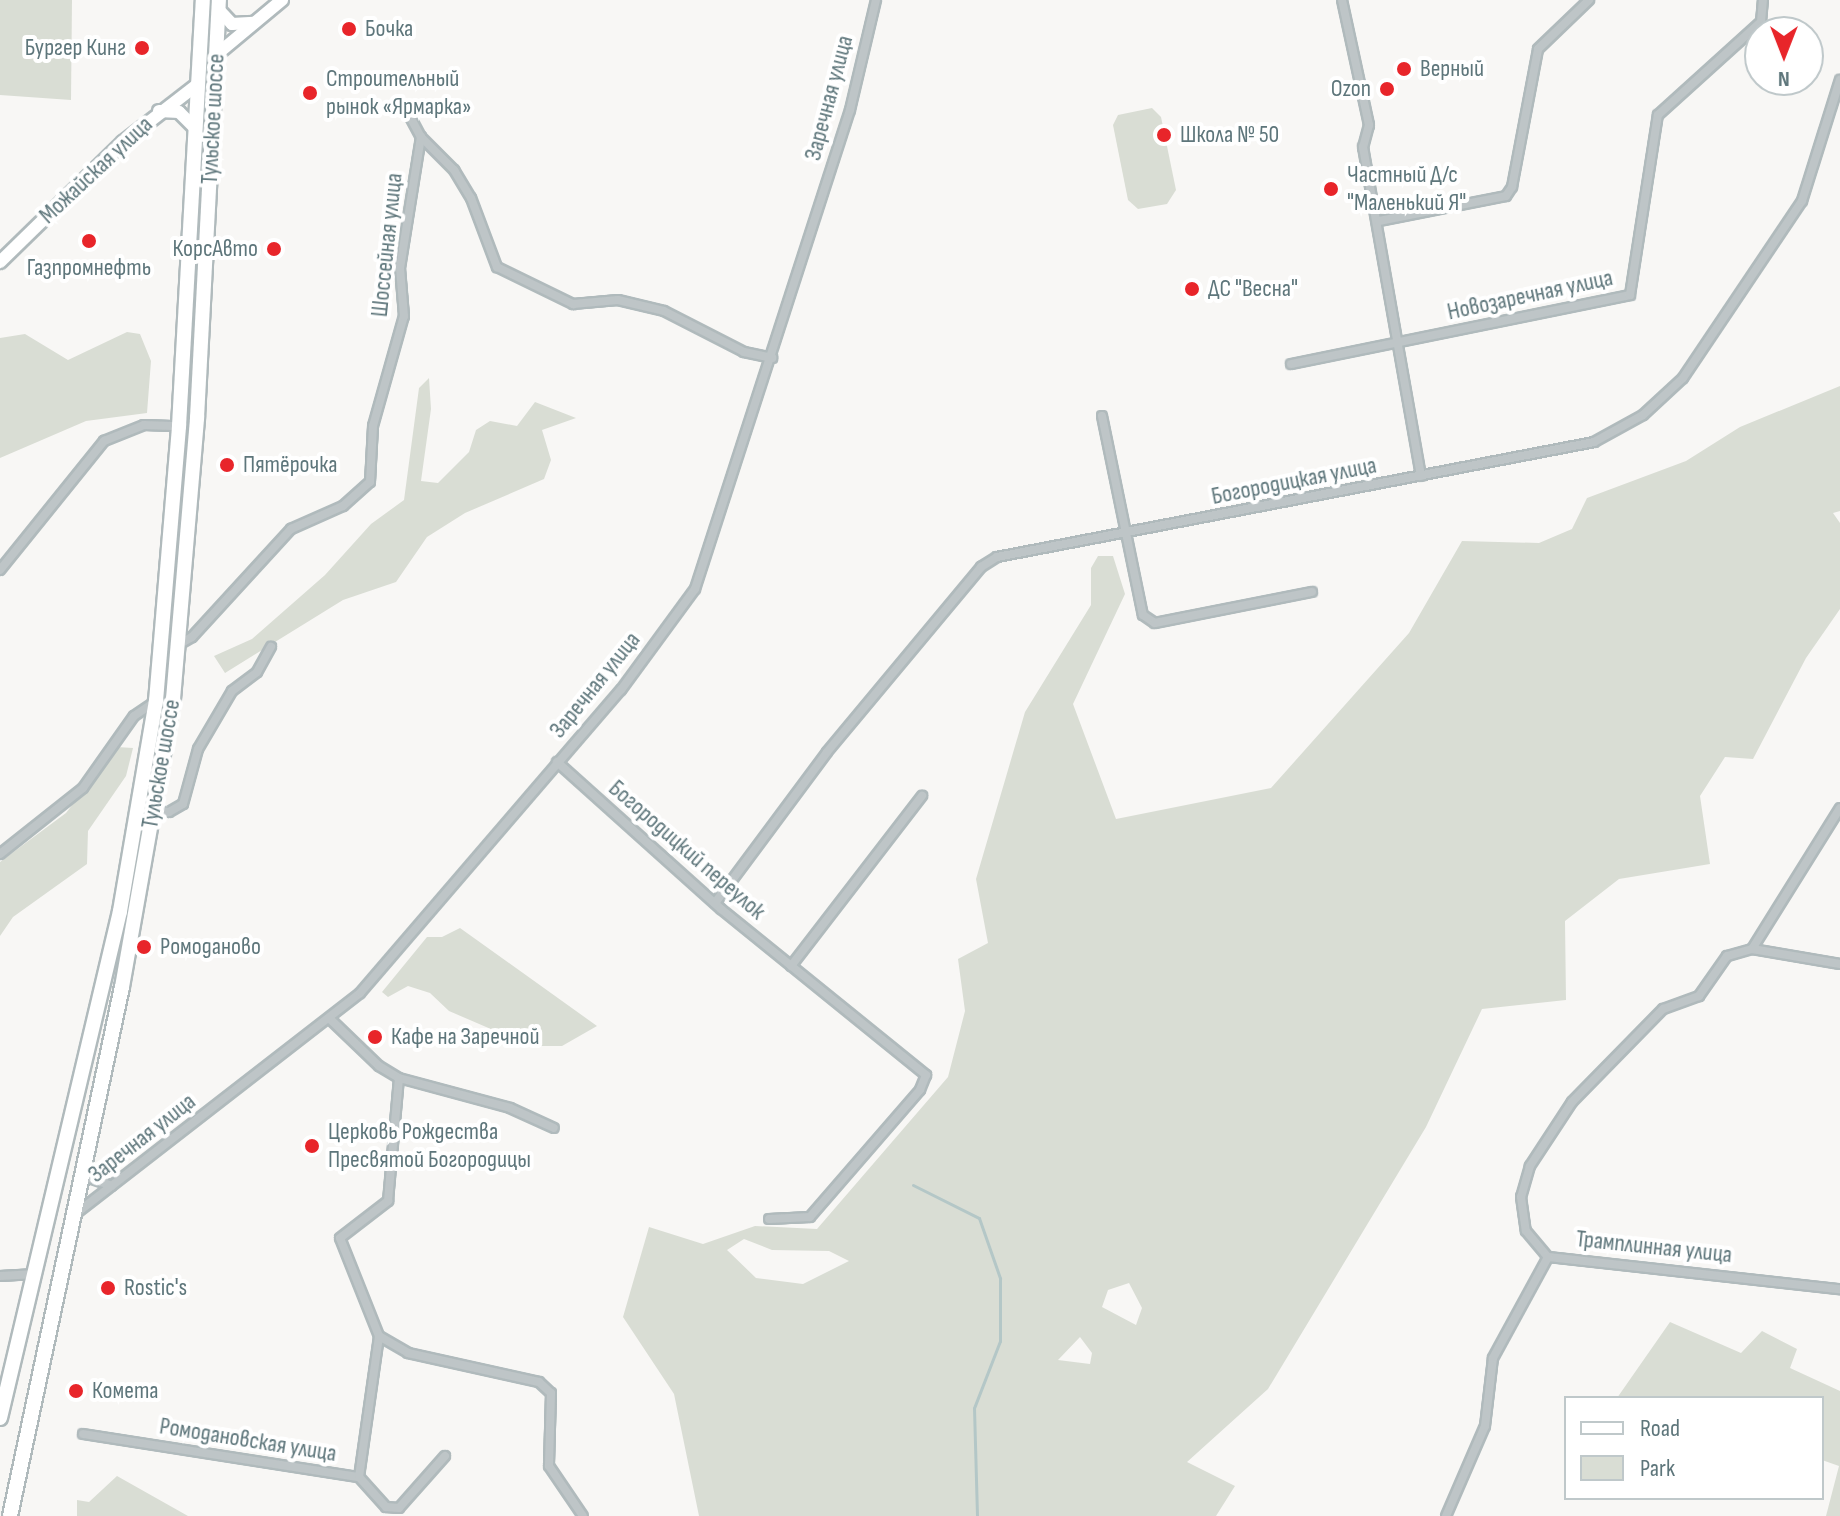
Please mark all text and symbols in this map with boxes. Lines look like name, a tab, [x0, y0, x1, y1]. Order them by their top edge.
place label: Бочка	[365, 15, 413, 43]
north arrow	[1744, 16, 1824, 96]
marker: Бочка	[340, 20, 358, 38]
street label: Заречная улица	[798, 32, 860, 164]
place label: Бургер Кинг	[25, 34, 126, 62]
marker: Бургер Кинг	[133, 39, 151, 57]
street label: Тульское шоссе	[195, 53, 231, 185]
place label: Верный	[1420, 55, 1484, 83]
marker: Верный	[1395, 60, 1413, 78]
place label: Строительный рынок «Ярмарка»	[326, 65, 472, 121]
text: N	[1778, 65, 1790, 92]
place label: Ozon	[1331, 75, 1371, 103]
marker: Ozon	[1378, 80, 1396, 98]
marker: Строительный рынок «Ярмарка»	[301, 84, 319, 102]
street label: Можайская улица	[33, 110, 159, 230]
place label: Школа № 50	[1180, 121, 1279, 149]
marker: Школа № 50	[1155, 126, 1173, 144]
place label: Частный Д/с "Маленький Я"	[1347, 161, 1466, 217]
street label: Шоссейная улица	[365, 172, 409, 318]
marker: Частный Д/с "Маленький Я"	[1322, 180, 1340, 198]
marker: Газпромнефть	[80, 232, 98, 250]
place label: КорсАвто	[172, 235, 258, 263]
marker: КорсАвто	[265, 240, 283, 258]
place label: Газпромнефть	[27, 254, 151, 282]
street label: Новозаречная улица	[1445, 263, 1615, 327]
place label: ДС "Весна"	[1208, 275, 1298, 303]
marker: ДС "Весна"	[1183, 280, 1201, 298]
place label: Пятёрочка	[243, 451, 337, 479]
street label: Богородицкая улица	[1209, 451, 1379, 511]
marker: Пятёрочка	[218, 456, 236, 474]
street label: Заречная улица	[543, 626, 647, 744]
street label: Тульское шоссе	[135, 697, 187, 831]
street label: Богородицкий переулок	[603, 774, 771, 926]
place label: Ромоданово	[160, 933, 261, 961]
marker: Ромоданово	[135, 938, 153, 956]
place label: Кафе на Заречной	[391, 1023, 540, 1051]
marker: Кафе на Заречной	[366, 1028, 384, 1046]
street label: Заречная улица	[83, 1087, 201, 1189]
place label: Церковь Рождества Пресвятой Богородицы	[328, 1118, 531, 1174]
marker: Церковь Рождества Пресвятой Богородицы	[303, 1137, 321, 1155]
street label: Трамплинная улица	[1575, 1224, 1733, 1270]
place label: Rostic's	[124, 1274, 187, 1302]
marker: Rostic's	[99, 1279, 117, 1297]
place label: Комета	[92, 1377, 159, 1405]
marker: Комета	[67, 1382, 85, 1400]
legend	[1564, 1396, 1824, 1500]
street label: Ромодановская улица	[157, 1412, 339, 1468]
text: Road	[1640, 1414, 1680, 1443]
text: Park	[1640, 1454, 1675, 1483]

